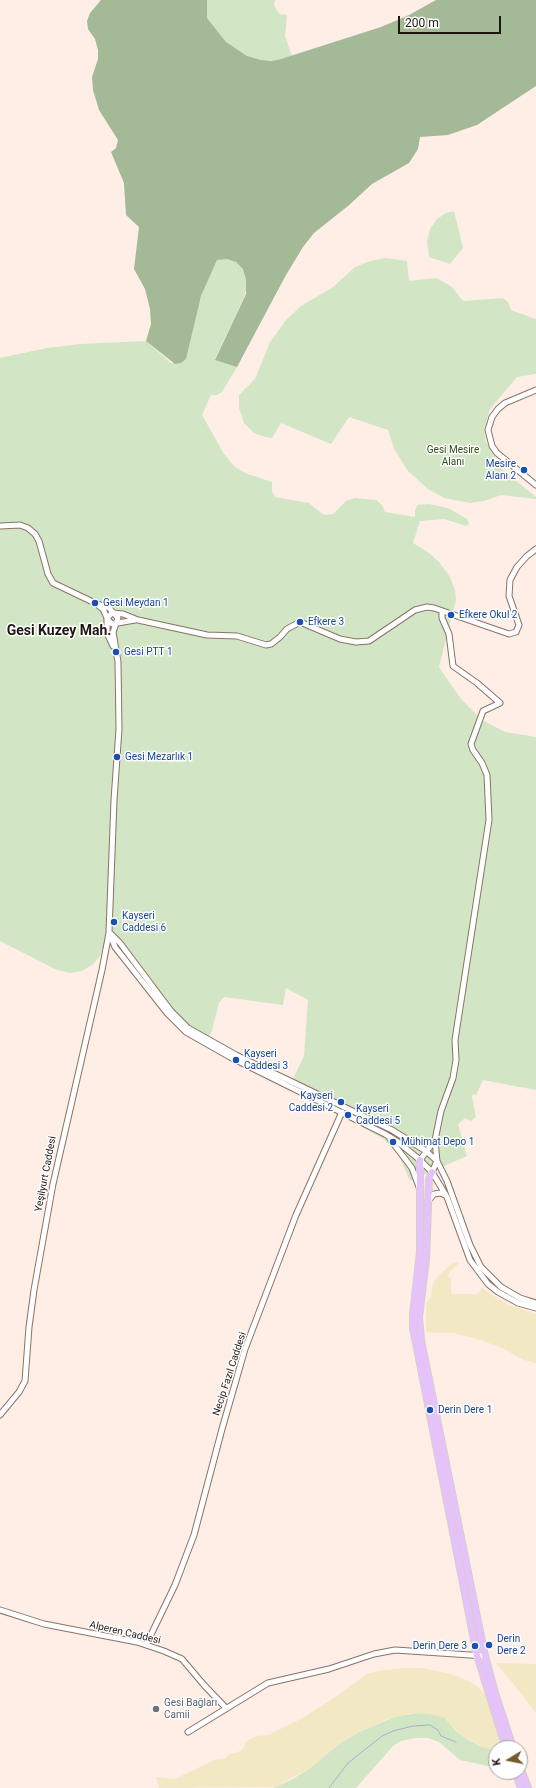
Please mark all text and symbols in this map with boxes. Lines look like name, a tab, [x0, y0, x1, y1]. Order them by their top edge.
scale bar	[400, 8, 503, 34]
text: 200 m	[405, 16, 439, 30]
park label: Gesi Mesire Alanı	[427, 444, 479, 468]
place label: Mesire Alanı 2	[486, 458, 516, 482]
marker: Mesire Alanı 2	[519, 465, 529, 475]
place label: Gesi Meydan 1	[103, 597, 169, 609]
marker: Gesi Meydan 1	[90, 598, 100, 608]
place label: Efkere Okul 2	[459, 609, 517, 621]
marker: Efkere Okul 2	[446, 610, 456, 620]
place label: Efkere 3	[308, 616, 344, 628]
marker: Efkere 3	[295, 617, 305, 627]
district label: Gesi Kuzey Mah.	[7, 623, 111, 639]
place label: Gesi PTT 1	[124, 646, 173, 658]
marker: Gesi PTT 1	[111, 647, 121, 657]
place label: Gesi Mezarlık 1	[125, 751, 193, 763]
marker: Gesi Mezarlık 1	[112, 752, 122, 762]
place label: Kayseri Caddesi 6	[122, 910, 166, 934]
marker: Kayseri Caddesi 6	[109, 917, 119, 927]
place label: Kayseri Caddesi 3	[244, 1048, 288, 1072]
marker: Kayseri Caddesi 3	[231, 1055, 241, 1065]
place label: Kayseri Caddesi 2	[289, 1090, 333, 1114]
marker: Kayseri Caddesi 2	[336, 1097, 346, 1107]
place label: Kayseri Caddesi 5	[356, 1103, 400, 1126]
marker: Kayseri Caddesi 5	[343, 1110, 353, 1120]
street label: Yeşilyurt Caddesi	[33, 1135, 59, 1213]
place label: Mühimat Depo 1	[401, 1136, 474, 1148]
marker: Mühimat Depo 1	[388, 1137, 398, 1147]
street label: Necip Fazıl Caddesi	[211, 1331, 249, 1417]
place label: Derin Dere 1	[438, 1404, 492, 1416]
marker: Derin Dere 1	[425, 1405, 435, 1415]
street label: Alperen Caddesi	[88, 1619, 162, 1647]
place label: Derin Dere 2	[497, 1633, 526, 1656]
place label: Derin Dere 3	[413, 1640, 467, 1652]
marker: Derin Dere 2	[484, 1640, 494, 1650]
marker: Derin Dere 3	[470, 1641, 480, 1651]
place label: Gesi Bağları Camii	[164, 1697, 217, 1720]
marker: Gesi Bağları Camii	[151, 1704, 161, 1714]
north arrow	[488, 1740, 528, 1780]
text: K	[490, 1757, 504, 1767]

